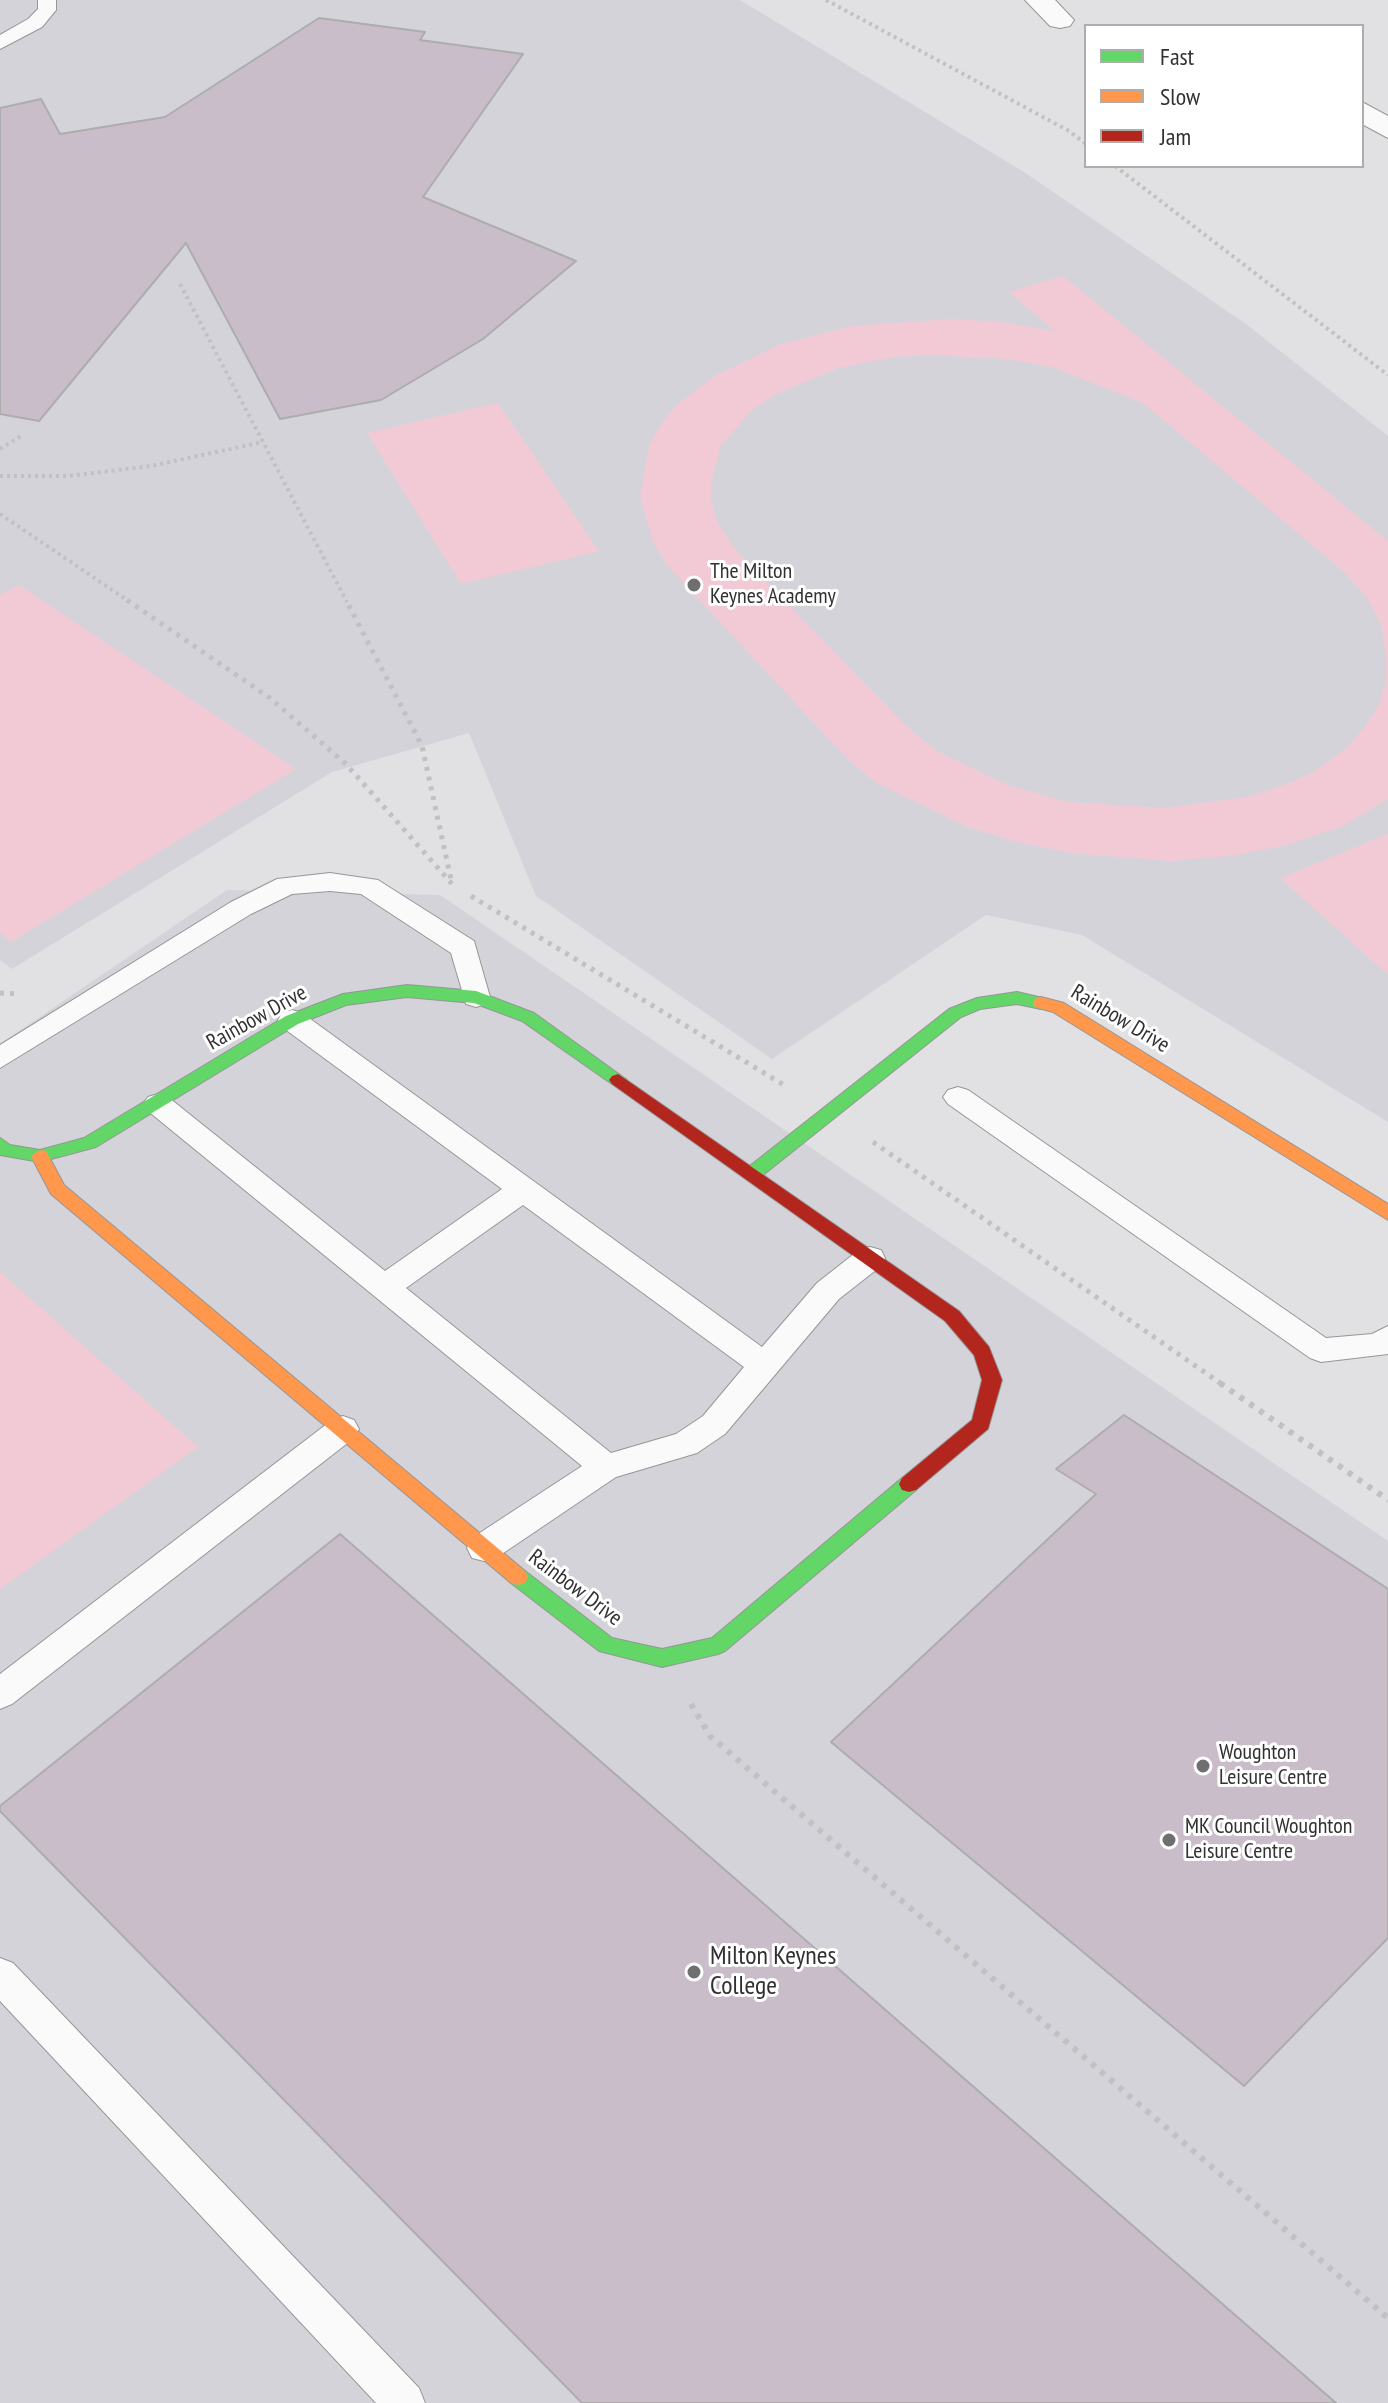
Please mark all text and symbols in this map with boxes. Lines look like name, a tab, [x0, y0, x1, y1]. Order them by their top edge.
legend	[1084, 24, 1364, 168]
text: Fast	[1160, 41, 1194, 72]
text: Slow	[1160, 81, 1200, 112]
text: Jam	[1160, 121, 1191, 152]
place label: The Milton Keynes Academy	[710, 559, 836, 610]
marker: The Milton Keynes Academy	[685, 576, 703, 594]
street label: Rainbow Drive	[1066, 979, 1174, 1059]
street label: Rainbow Drive	[202, 980, 312, 1056]
street label: Rainbow Drive	[523, 1544, 627, 1632]
place label: Woughton Leisure Centre	[1219, 1740, 1327, 1792]
marker: Woughton Leisure Centre	[1194, 1757, 1212, 1775]
place label: MK Council Woughton Leisure Centre	[1185, 1814, 1352, 1866]
marker: MK Council Woughton Leisure Centre	[1160, 1831, 1178, 1849]
place label: Milton Keynes College	[710, 1941, 836, 2002]
marker: Milton Keynes College	[685, 1963, 703, 1981]

